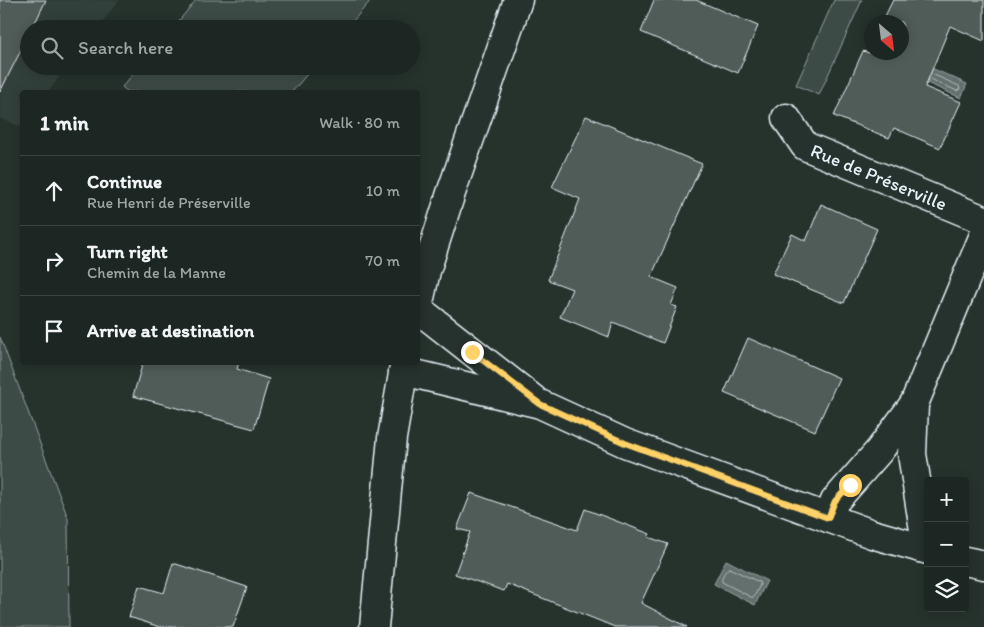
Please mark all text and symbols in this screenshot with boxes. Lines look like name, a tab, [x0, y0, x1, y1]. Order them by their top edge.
north arrow	[864, 15, 909, 60]
search box	[20, 20, 420, 75]
icon: search	[38, 34, 66, 62]
text: Search here	[78, 36, 173, 59]
text: 1 min	[40, 110, 89, 135]
text: Walk · 80 m	[319, 113, 400, 132]
street label: Rue de Préserville	[807, 139, 950, 215]
text: Continue	[87, 170, 162, 193]
icon: ahead	[40, 177, 68, 205]
text: 10 m	[366, 181, 400, 200]
text: Rue Henri de Préserville	[87, 193, 251, 212]
text: Turn right	[87, 240, 168, 263]
icon: right	[40, 247, 68, 275]
text: 70 m	[365, 251, 400, 270]
text: Chemin de la Manne	[87, 263, 226, 282]
icon: arrive	[40, 317, 68, 345]
text: Arrive at destination	[87, 319, 254, 342]
route end	[461, 341, 484, 364]
route start	[839, 474, 862, 497]
map controls	[924, 477, 969, 612]
button: +	[924, 477, 969, 522]
button: −	[924, 522, 969, 567]
button: layers	[924, 567, 969, 612]

